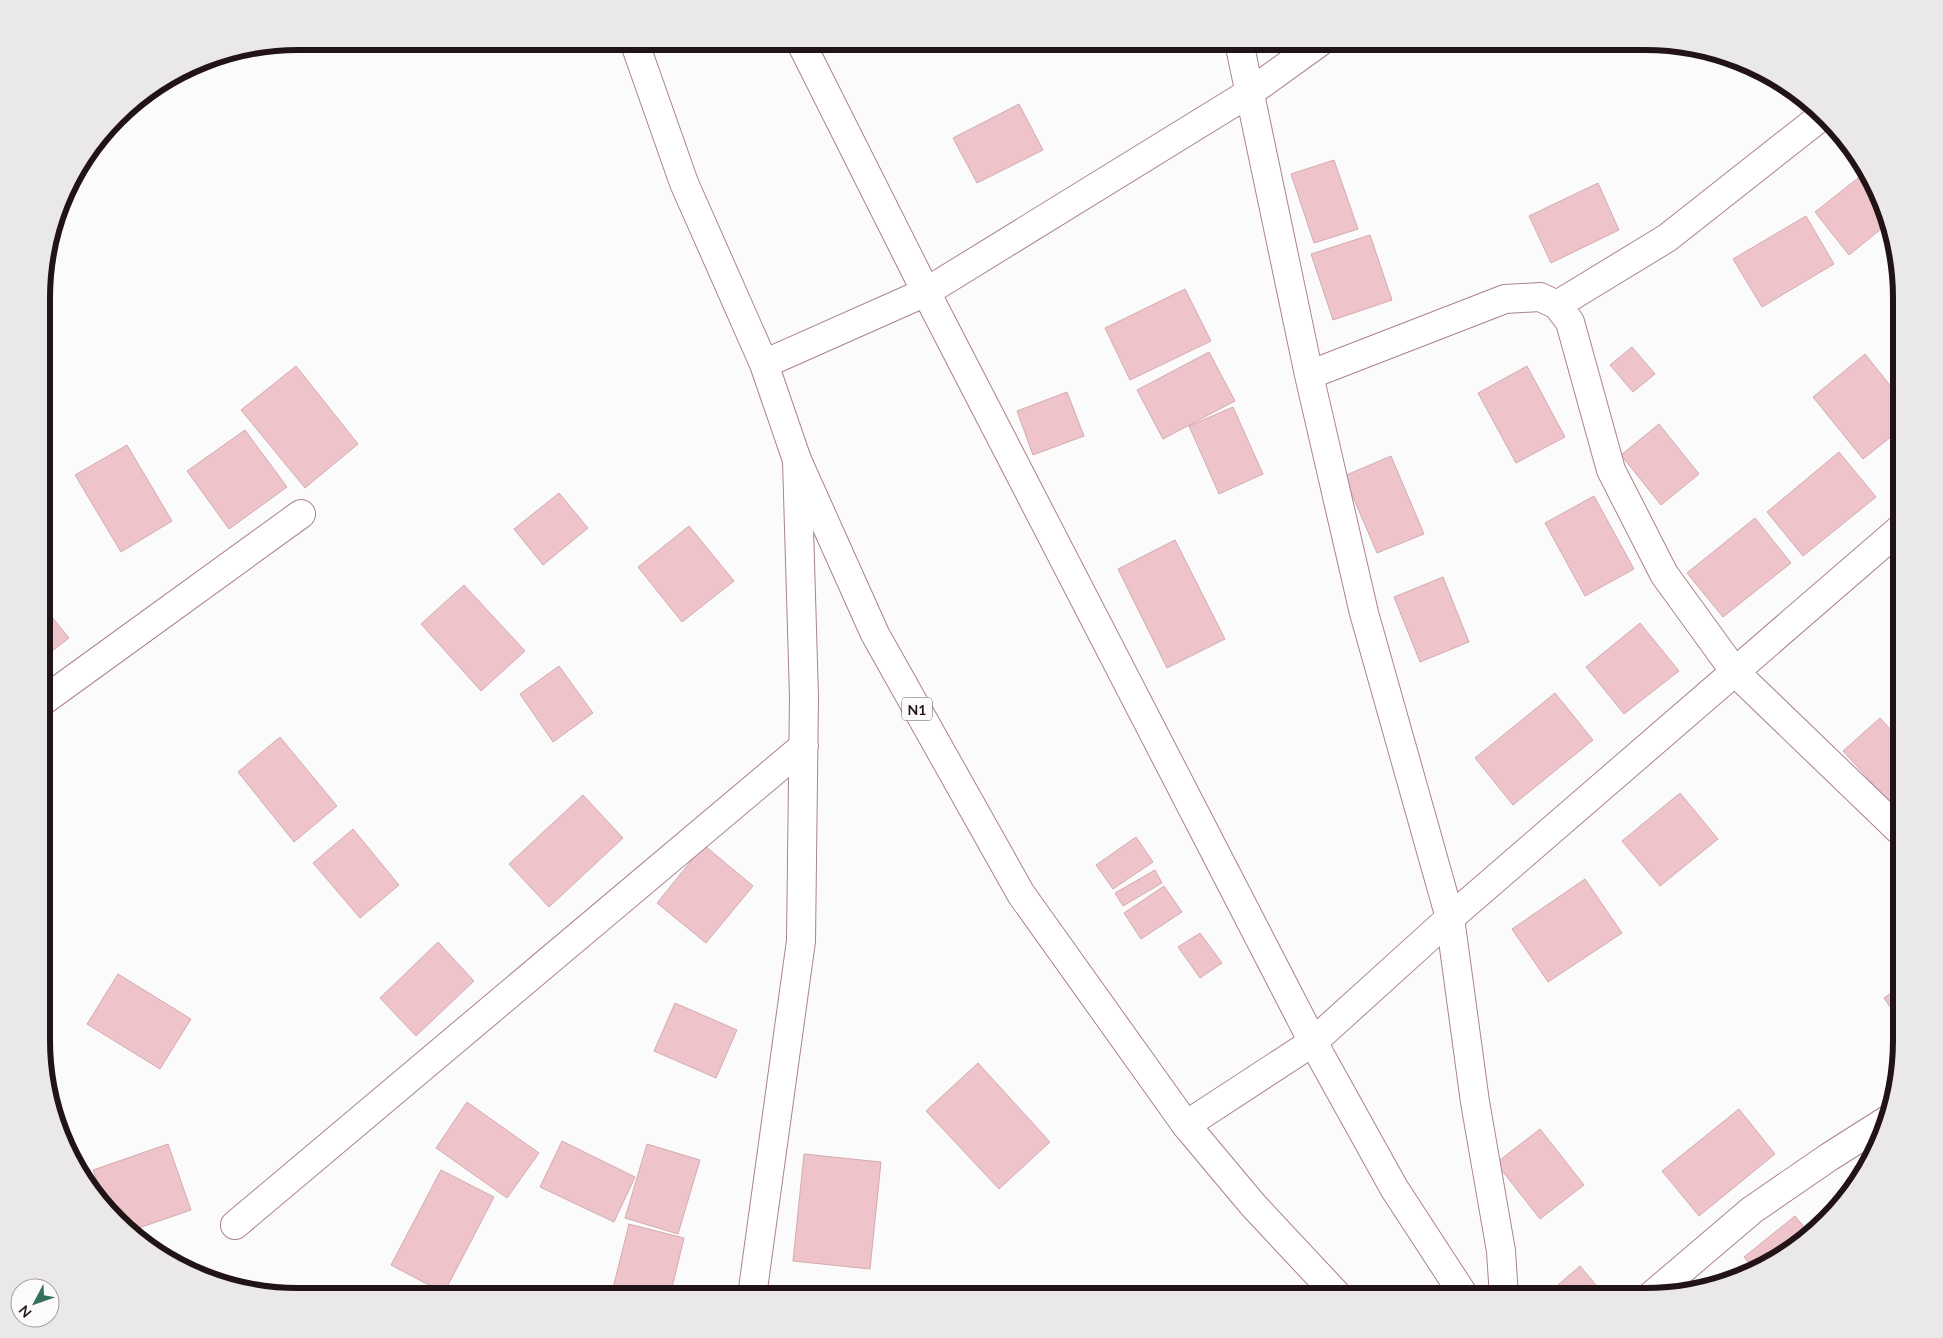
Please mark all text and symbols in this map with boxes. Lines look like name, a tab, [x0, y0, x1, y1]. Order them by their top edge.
road number: N1	[902, 698, 932, 721]
north arrow	[10, 1278, 60, 1328]
text: N	[15, 1302, 35, 1322]

